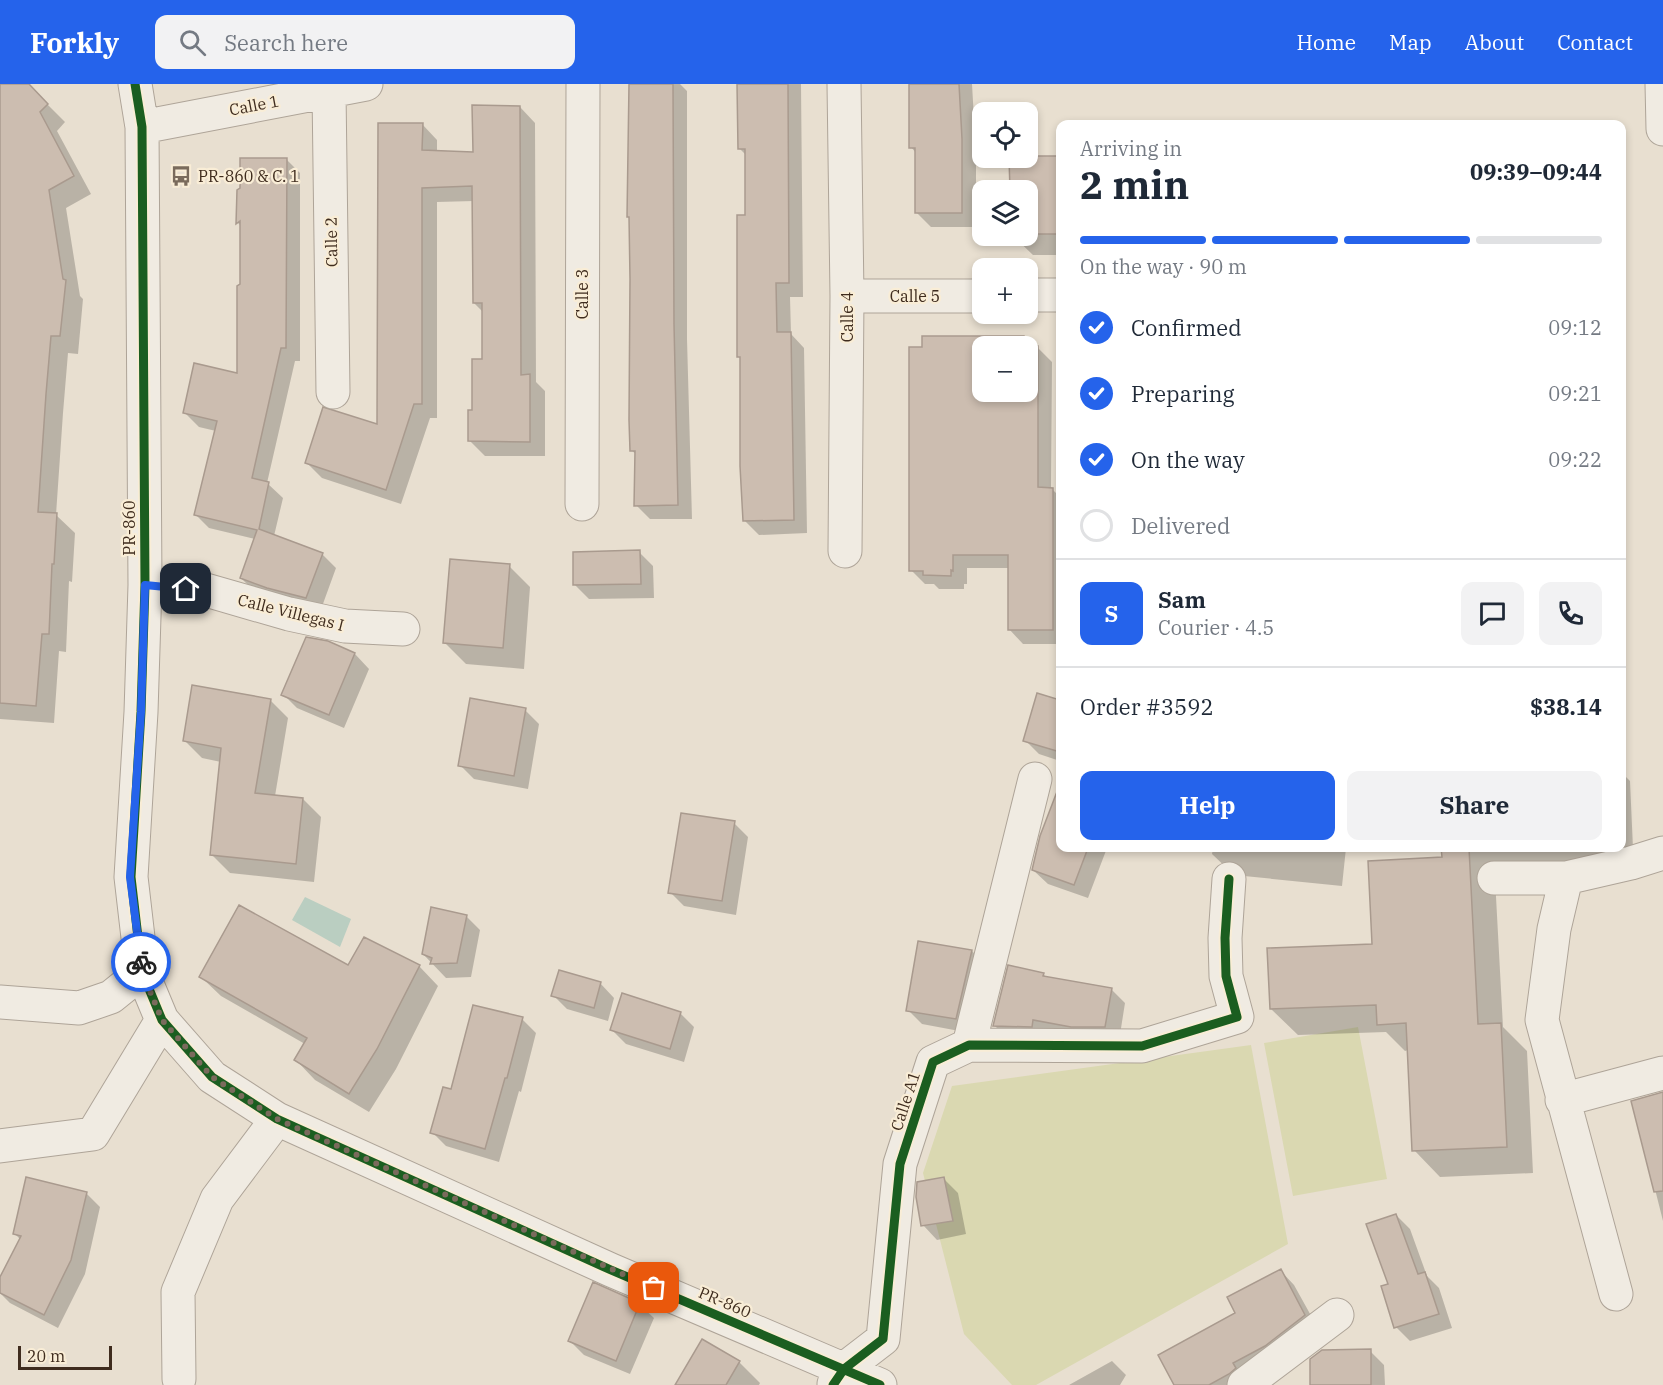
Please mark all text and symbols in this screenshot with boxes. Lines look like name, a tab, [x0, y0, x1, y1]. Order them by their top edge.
search box	[155, 15, 575, 69]
text: Forkly	[30, 24, 119, 61]
icon: search	[176, 26, 209, 59]
text: Search here	[224, 28, 348, 57]
text: Home	[1296, 28, 1356, 56]
text: Map	[1389, 28, 1432, 56]
text: About	[1465, 28, 1524, 56]
text: Contact	[1557, 28, 1633, 56]
street label: Calle 1	[227, 90, 281, 120]
map controls	[972, 102, 1038, 402]
button: locate	[972, 102, 1038, 168]
text: Arriving in	[1080, 135, 1182, 162]
text: 09:39–09:44	[1470, 157, 1602, 186]
text: 2 min	[1080, 159, 1189, 210]
bus stop icon: PR-860 & C. 1	[169, 164, 193, 188]
place label: PR-860 & C. 1	[198, 166, 300, 186]
button: layers	[972, 180, 1038, 246]
street label: Calle 2	[321, 217, 341, 267]
text: On the way · 90 m	[1080, 253, 1247, 280]
button: +	[972, 258, 1038, 324]
street label: Calle 3	[572, 269, 592, 319]
street label: Calle 5	[890, 286, 940, 306]
street label: Calle 4	[837, 292, 857, 342]
icon: check	[1080, 311, 1113, 344]
text: Confirmed	[1131, 313, 1242, 342]
text: 09:12	[1548, 314, 1602, 341]
button: −	[972, 336, 1038, 402]
icon: check	[1080, 377, 1113, 410]
text: Preparing	[1131, 379, 1235, 408]
text: 09:21	[1548, 380, 1602, 407]
icon: check	[1080, 443, 1113, 476]
text: On the way	[1131, 445, 1245, 474]
text: 09:22	[1548, 446, 1602, 473]
street label: PR-860	[119, 500, 139, 556]
text: Delivered	[1131, 511, 1230, 540]
pin	[160, 563, 211, 614]
icon: home	[169, 572, 202, 605]
button: chat	[1461, 582, 1524, 645]
button: phone	[1539, 582, 1602, 645]
text: Sam	[1158, 585, 1206, 614]
street label: Calle Villegas I	[236, 589, 346, 635]
text: S	[1105, 599, 1118, 628]
text: Courier · 4.5	[1158, 614, 1274, 641]
text: Order #3592	[1080, 692, 1214, 721]
text: $38.14	[1530, 692, 1602, 721]
button: Help	[1080, 771, 1335, 840]
button: Share	[1347, 771, 1602, 840]
courier	[111, 932, 171, 992]
icon: bike	[125, 946, 158, 979]
street label: Calle A1	[886, 1069, 924, 1133]
pin	[628, 1262, 679, 1313]
icon: bag	[637, 1271, 670, 1304]
street label: PR-860	[696, 1282, 754, 1322]
scale bar	[18, 1343, 112, 1370]
text: 20 m	[27, 1346, 65, 1366]

